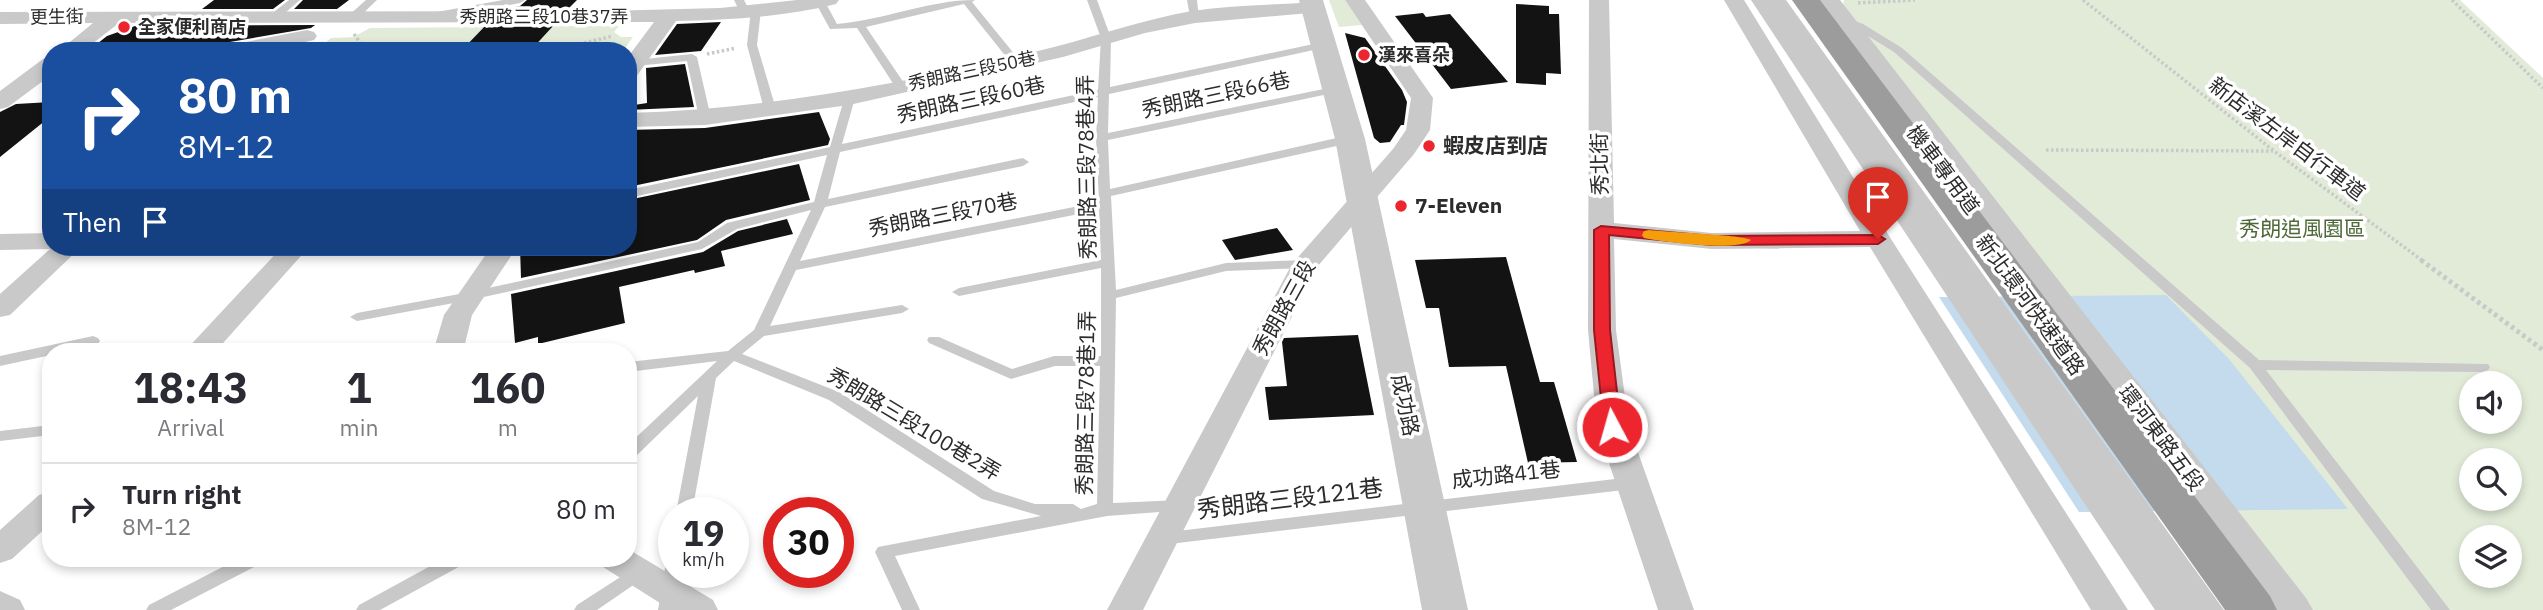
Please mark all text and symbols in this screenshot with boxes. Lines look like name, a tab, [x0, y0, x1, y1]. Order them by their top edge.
street label: 更生街	[30, 5, 84, 28]
street label: 秀朗路三段10巷37弄	[459, 5, 629, 28]
place label: 全家便利商店	[138, 15, 246, 38]
marker: 全家便利商店	[116, 19, 132, 35]
place label: 漢來喜朵	[1378, 43, 1450, 66]
street label: 秀朗路三段50巷	[906, 46, 1038, 95]
marker: 漢來喜朵	[1356, 47, 1372, 63]
text: 80 m	[178, 63, 292, 126]
street label: 秀朗路三段66巷	[1139, 65, 1293, 123]
icon: right	[63, 70, 154, 161]
street label: 秀朗路三段60巷	[894, 70, 1048, 128]
street label: 新店溪左岸自行車道	[2204, 70, 2371, 206]
street label: 秀朗路三段78巷4弄	[1070, 74, 1102, 260]
street label: 機車專用道	[1901, 119, 1987, 220]
text: 8M-12	[178, 125, 274, 167]
place label: 蝦皮店到店	[1443, 131, 1548, 159]
street label: 秀北街	[1584, 132, 1614, 196]
marker: 蝦皮店到店	[1421, 138, 1437, 154]
pin	[1848, 167, 1908, 239]
icon: arrive	[1859, 178, 1897, 216]
street label: 秀朗路三段70巷	[866, 186, 1020, 242]
place label: 7-Eleven	[1415, 191, 1502, 219]
marker: 7-Eleven	[1393, 198, 1409, 214]
icon: arrive	[136, 203, 174, 241]
text: Then	[63, 205, 122, 239]
park label: 秀朗追風園區	[2239, 214, 2365, 242]
street label: 新北環河快速道路	[1970, 228, 2092, 381]
street label: 秀朗路三段	[1245, 255, 1321, 360]
street label: 秀朗路三段78巷1弄	[1069, 310, 1101, 496]
text: 18:43	[133, 360, 248, 415]
text: 1	[346, 360, 372, 415]
text: 160	[470, 360, 546, 415]
street label: 秀朗路三段100巷2弄	[823, 360, 1006, 486]
street label: 成功路	[1386, 371, 1426, 439]
map controls	[2459, 371, 2522, 588]
button: sound	[2459, 371, 2522, 434]
street label: 環河東路五段	[2113, 379, 2211, 496]
position arrow	[1575, 390, 1649, 464]
text: Arrival	[157, 412, 224, 442]
text: min	[340, 412, 378, 442]
text: m	[498, 412, 518, 442]
button: search	[2459, 448, 2522, 511]
street label: 成功路41巷	[1450, 454, 1562, 494]
street label: 秀朗路三段121巷	[1195, 471, 1385, 525]
text: Turn right	[122, 477, 241, 511]
icon: right	[63, 490, 101, 528]
text: 80 m	[556, 492, 616, 526]
speed limit sign: 30	[763, 497, 854, 588]
text: 19	[682, 510, 725, 556]
text: 8M-12	[122, 511, 191, 541]
button: layers	[2459, 525, 2522, 588]
text: km/h	[682, 548, 725, 571]

